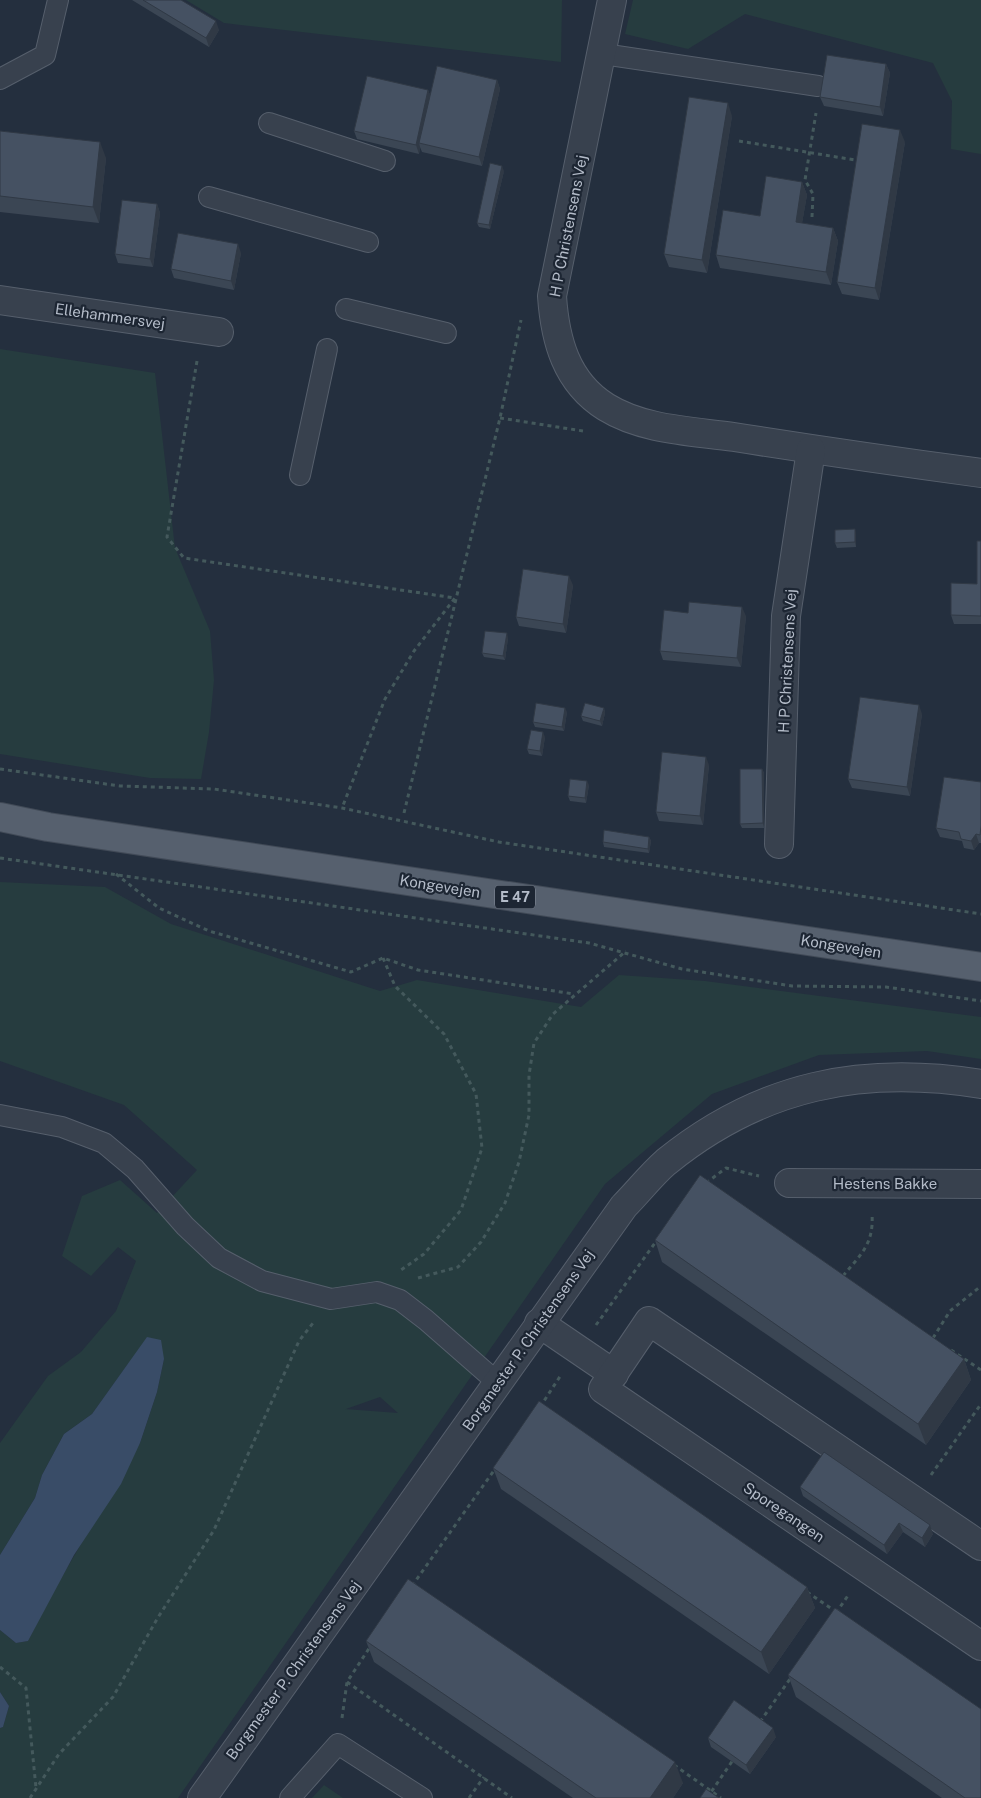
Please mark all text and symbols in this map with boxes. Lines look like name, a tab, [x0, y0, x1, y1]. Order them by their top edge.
street label: H P Christensens Vej	[546, 154, 590, 298]
street label: Ellehammersvej	[54, 300, 166, 332]
street label: H P Christensens Vej	[775, 588, 799, 734]
street label: Kongevejen	[398, 871, 482, 901]
road number: E 47	[495, 886, 535, 909]
street label: Kongevejen	[799, 931, 883, 961]
street label: Hestens Bakke	[833, 1175, 937, 1192]
street label: Borgmester P. Christensens Vej	[459, 1246, 597, 1434]
street label: Sporegangen	[740, 1479, 828, 1545]
street label: Borgmester P. Christensens Vej	[222, 1577, 364, 1763]

